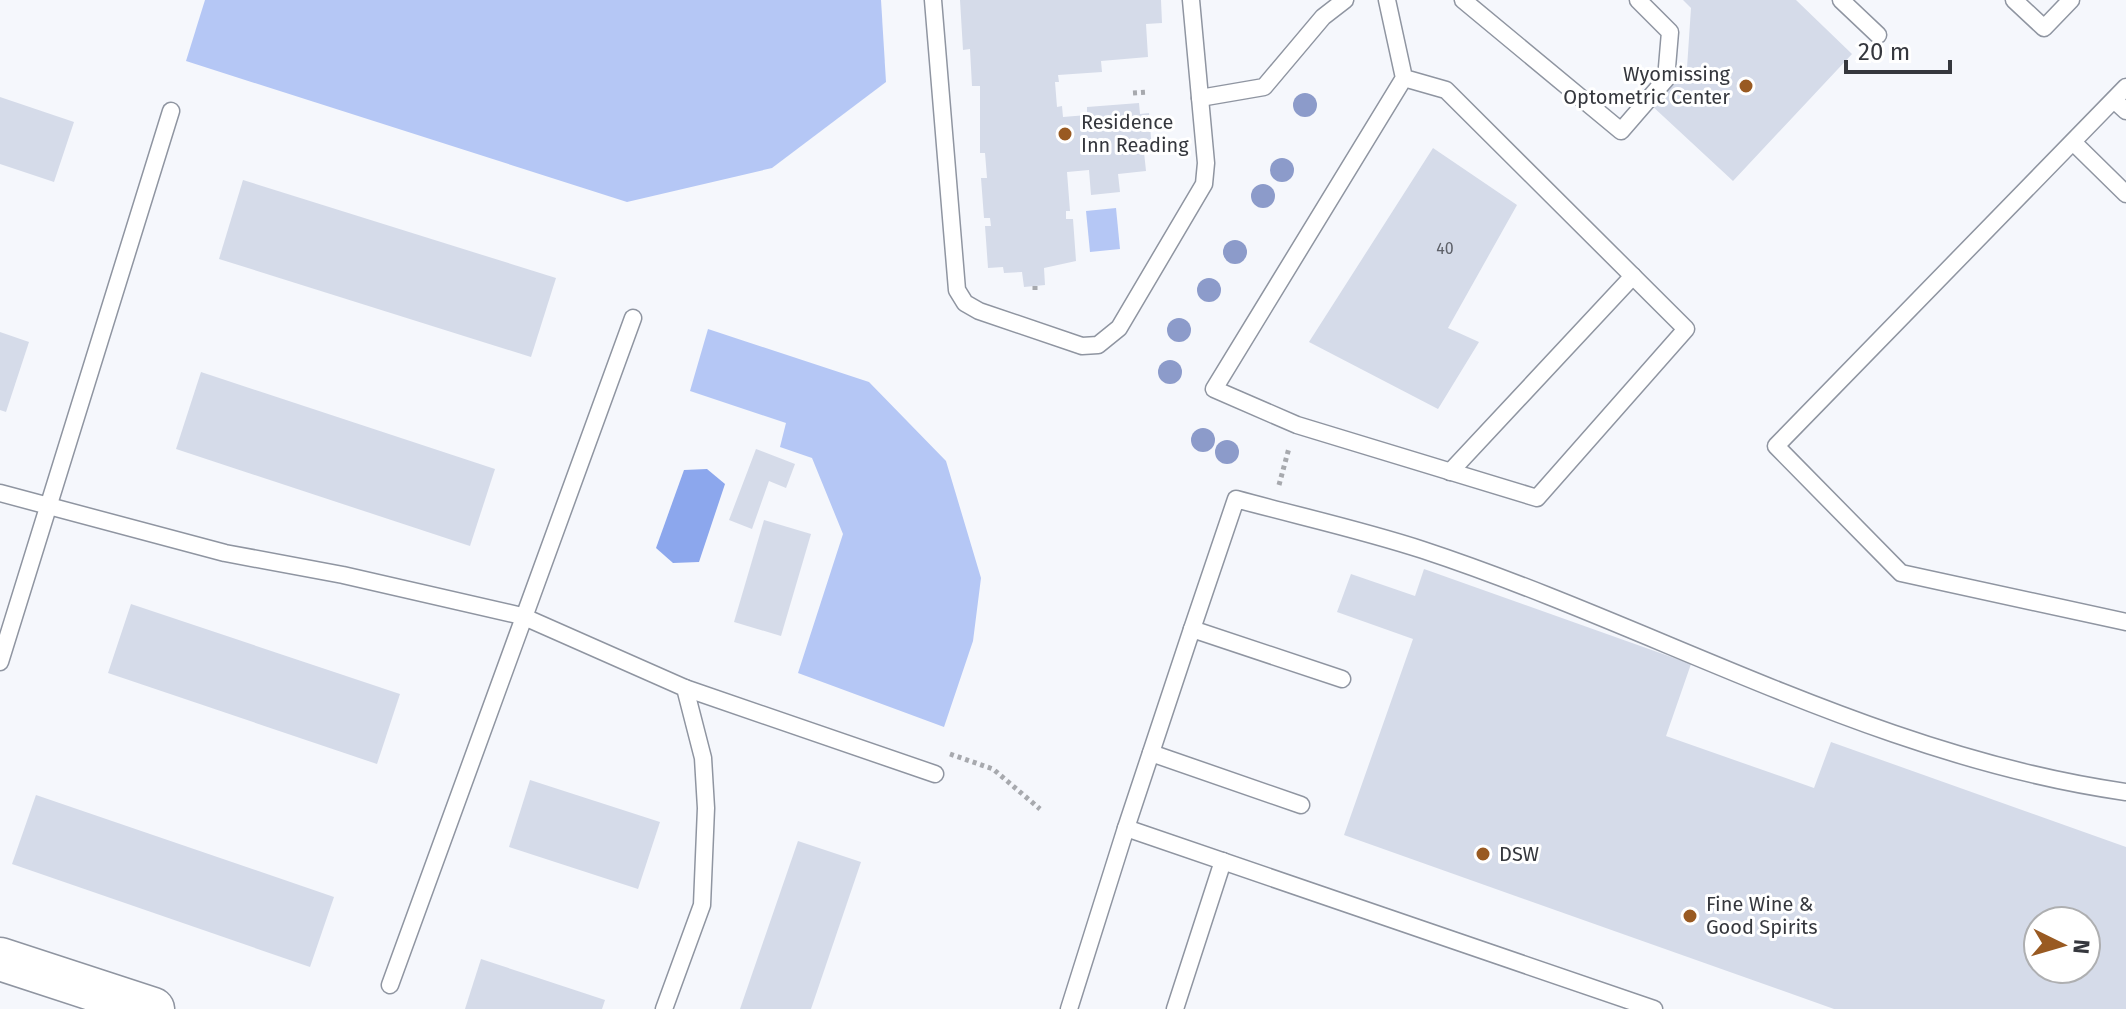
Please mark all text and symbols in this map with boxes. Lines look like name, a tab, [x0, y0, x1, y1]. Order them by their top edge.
scale bar	[1846, 24, 1950, 74]
text: 20 m	[1858, 38, 1910, 66]
place label: Wyomissing Optometric Center	[1563, 62, 1731, 109]
marker: Wyomissing Optometric Center	[1737, 77, 1755, 95]
place label: Residence Inn Reading	[1081, 110, 1189, 157]
marker: Residence Inn Reading	[1056, 125, 1074, 143]
house number: 40	[1436, 239, 1454, 258]
place label: DSW	[1499, 842, 1540, 866]
marker: DSW	[1474, 845, 1492, 863]
place label: Fine Wine & Good Spirits	[1706, 892, 1818, 939]
north arrow	[2022, 905, 2102, 985]
marker: Fine Wine & Good Spirits	[1681, 907, 1699, 925]
text: N	[2067, 938, 2096, 955]

